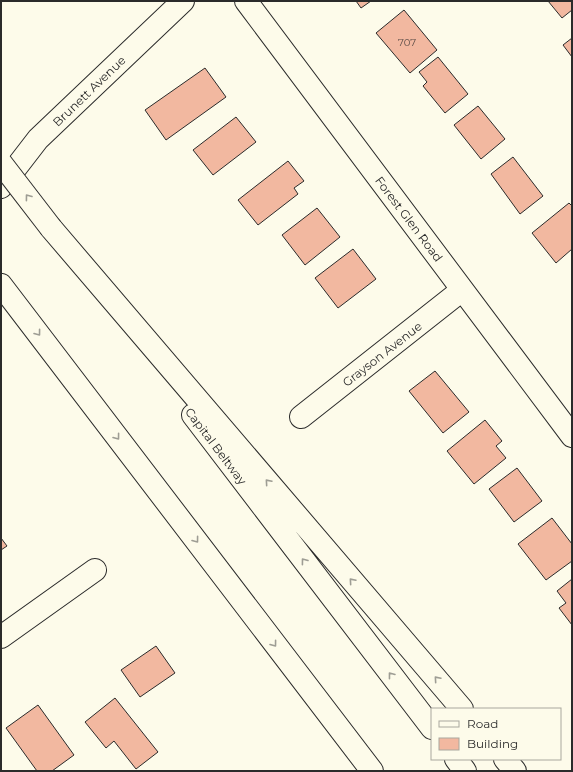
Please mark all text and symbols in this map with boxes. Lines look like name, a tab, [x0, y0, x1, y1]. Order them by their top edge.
house number: 707	[398, 36, 416, 49]
street label: Brunett Avenue	[50, 53, 128, 129]
street label: Forest Glen Road	[372, 173, 446, 265]
one-way arrow	[25, 195, 32, 202]
street label: Grayson Avenue	[339, 318, 425, 390]
one-way arrow	[33, 329, 40, 336]
street label: Capital Beltway	[182, 404, 250, 488]
one-way arrow	[112, 432, 119, 439]
one-way arrow	[266, 479, 273, 486]
one-way arrow	[191, 536, 198, 543]
one-way arrow	[301, 558, 308, 565]
one-way arrow	[350, 578, 357, 585]
one-way arrow	[270, 639, 277, 646]
one-way arrow	[389, 673, 396, 680]
one-way arrow	[434, 677, 441, 684]
legend	[431, 708, 561, 760]
text: Road	[467, 716, 498, 731]
text: Building	[467, 736, 518, 751]

